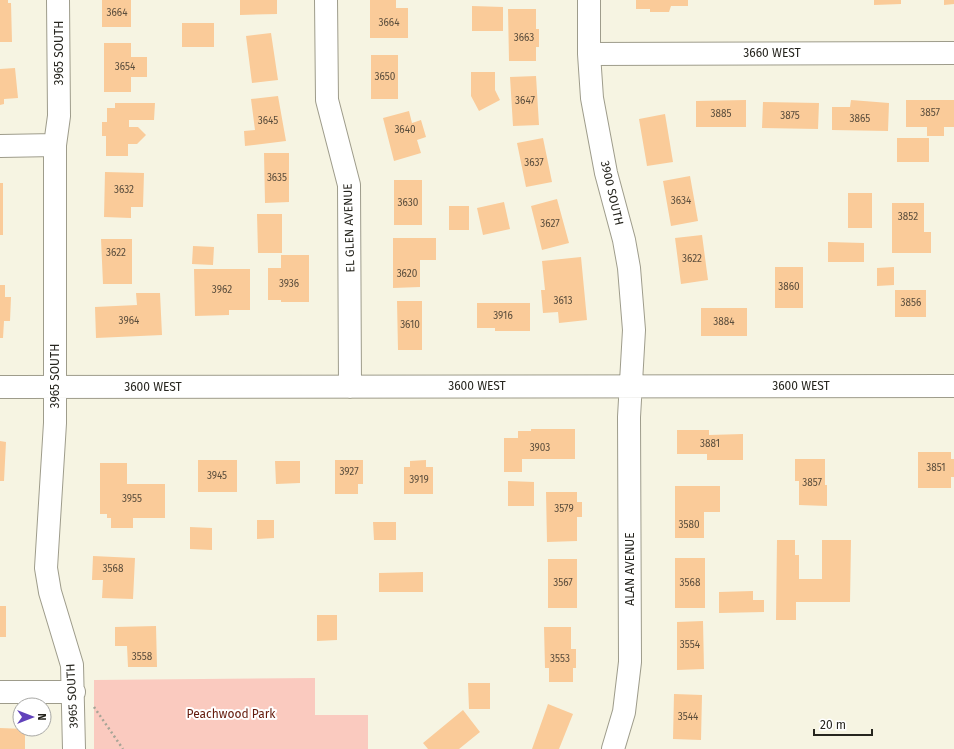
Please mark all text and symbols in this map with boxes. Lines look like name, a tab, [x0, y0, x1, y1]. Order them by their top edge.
house number: 3664	[107, 7, 128, 19]
house number: 3664	[379, 17, 400, 29]
street label: 3965 SOUTH	[52, 21, 66, 85]
house number: 3663	[514, 32, 534, 44]
street label: 3660 WEST	[743, 46, 801, 60]
house number: 3654	[115, 61, 136, 73]
house number: 3650	[375, 71, 396, 83]
house number: 3647	[515, 95, 535, 107]
house number: 3857	[920, 107, 940, 119]
house number: 3885	[710, 108, 732, 120]
house number: 3875	[780, 110, 800, 122]
house number: 3865	[850, 113, 870, 125]
house number: 3645	[258, 115, 278, 127]
house number: 3640	[394, 124, 416, 136]
house number: 3637	[524, 157, 544, 169]
street label: 3900 SOUTH	[598, 159, 626, 227]
house number: 3635	[267, 172, 287, 184]
street label: EL GLEN AVENUE	[340, 183, 358, 273]
house number: 3632	[114, 184, 134, 196]
house number: 3634	[671, 195, 692, 207]
house number: 3630	[398, 197, 419, 209]
house number: 3852	[898, 211, 918, 223]
house number: 3627	[540, 218, 560, 230]
house number: 3622	[106, 247, 126, 259]
house number: 3622	[682, 253, 702, 265]
house number: 3620	[397, 268, 418, 280]
house number: 3936	[279, 278, 299, 290]
house number: 3860	[778, 281, 800, 293]
house number: 3962	[212, 284, 232, 296]
house number: 3613	[553, 295, 573, 307]
house number: 3856	[901, 297, 921, 309]
house number: 3916	[493, 310, 513, 322]
house number: 3964	[119, 315, 140, 327]
house number: 3884	[713, 316, 735, 328]
house number: 3610	[400, 319, 420, 331]
street label: 3965 SOUTH	[48, 344, 62, 408]
street label: 3600 WEST	[448, 379, 507, 393]
street label: 3600 WEST	[772, 379, 831, 393]
street label: 3600 WEST	[124, 380, 183, 394]
house number: 3881	[700, 438, 720, 450]
house number: 3903	[530, 442, 550, 454]
house number: 3851	[926, 462, 946, 474]
house number: 3927	[339, 466, 359, 478]
house number: 3945	[207, 470, 227, 482]
house number: 3919	[409, 474, 429, 486]
house number: 3857	[802, 477, 822, 489]
house number: 3955	[122, 493, 142, 505]
house number: 3579	[554, 503, 574, 515]
house number: 3580	[678, 519, 700, 531]
street label: ALAN AVENUE	[623, 532, 637, 606]
house number: 3568	[103, 563, 124, 575]
house number: 3567	[553, 577, 573, 589]
house number: 3568	[680, 577, 701, 589]
house number: 3554	[680, 639, 701, 651]
house number: 3558	[132, 651, 153, 663]
house number: 3553	[550, 653, 570, 665]
street label: 3965 SOUTH	[63, 663, 81, 729]
north arrow	[12, 697, 52, 737]
park label: Peachwood Park	[187, 707, 276, 721]
house number: 3544	[678, 711, 699, 723]
scale bar	[814, 711, 872, 737]
text: N	[35, 713, 48, 721]
text: 20 m	[820, 718, 846, 732]

